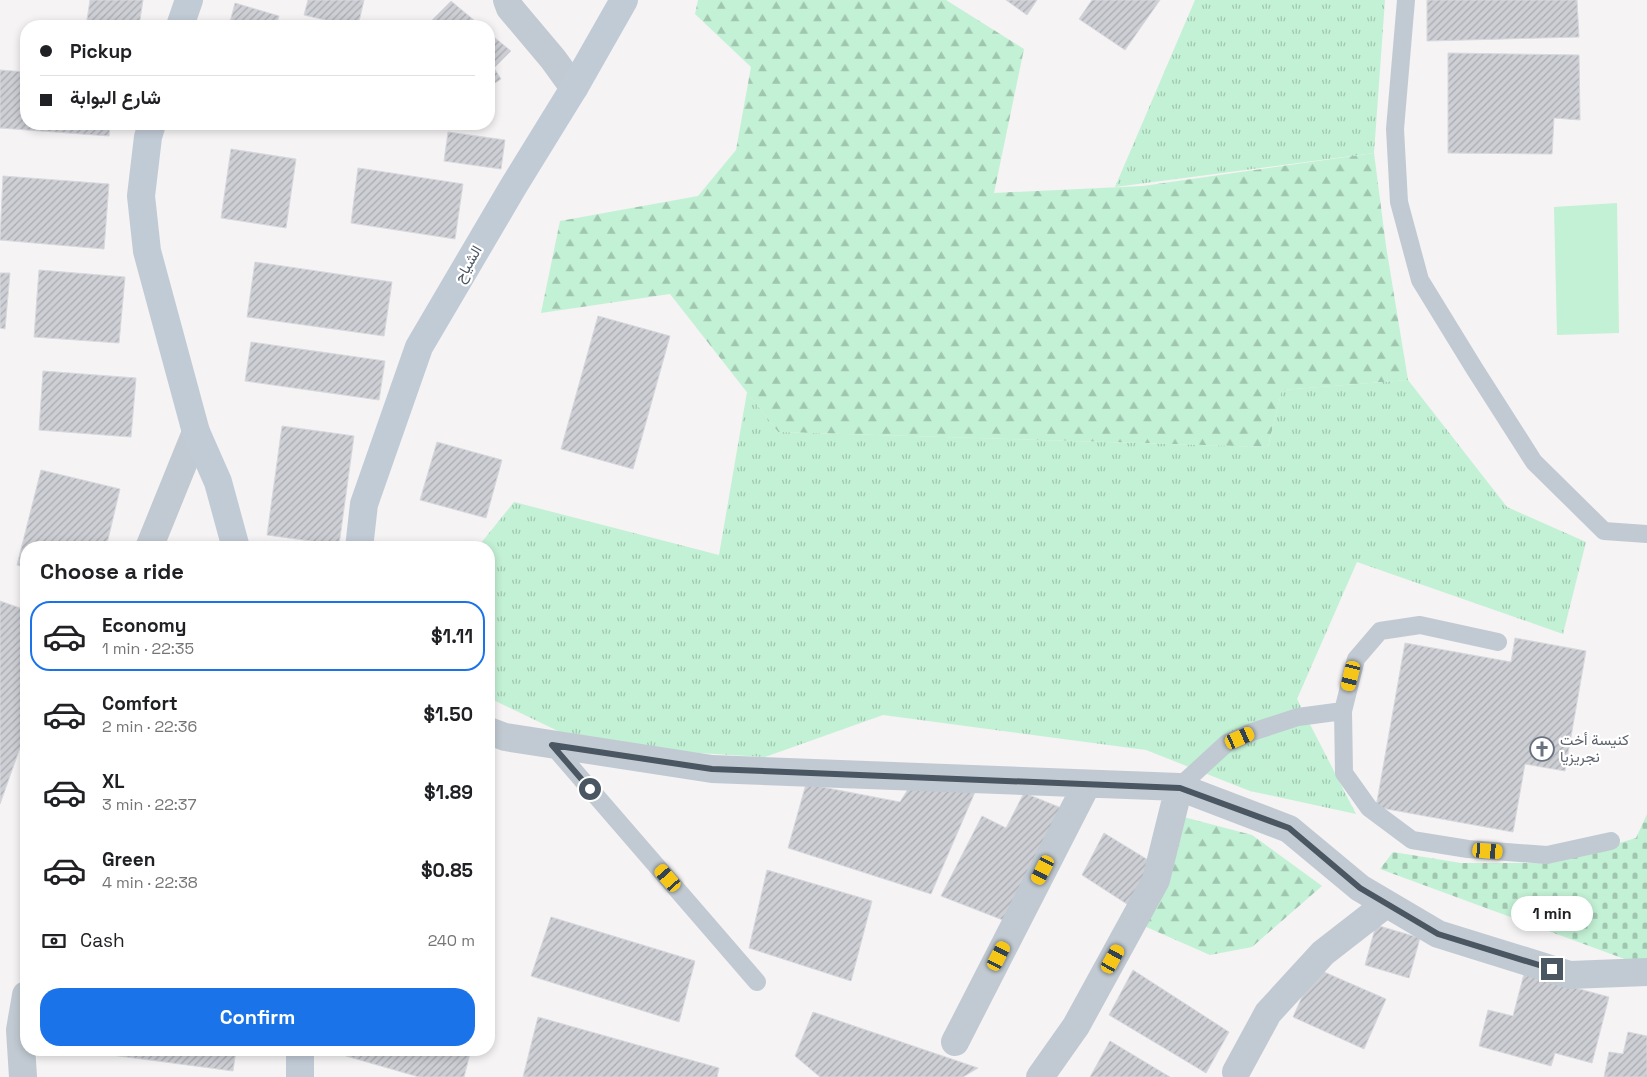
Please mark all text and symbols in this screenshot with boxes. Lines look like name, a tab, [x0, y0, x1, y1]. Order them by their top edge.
text: Pickup	[70, 39, 132, 64]
text: شارع البوابة	[70, 85, 161, 110]
street label: الشياح	[449, 242, 487, 287]
text: Choose a ride	[40, 557, 184, 585]
text: Economy	[102, 613, 186, 638]
icon: car	[42, 614, 87, 659]
text: $1.11	[431, 624, 473, 649]
text: 1 min · 22:35	[102, 638, 194, 659]
car	[1340, 660, 1361, 692]
text: Comfort	[102, 691, 178, 716]
icon: car	[42, 692, 87, 737]
text: $1.50	[424, 702, 473, 727]
text: 2 min · 22:36	[102, 716, 197, 737]
car	[1223, 725, 1256, 751]
place label: كنيسة أخت نجريزيا	[1560, 730, 1629, 766]
church icon: كنيسة أخت نجريزيا	[1529, 736, 1555, 762]
text: XL	[102, 769, 125, 794]
icon: car	[42, 770, 87, 815]
route start	[579, 778, 601, 800]
text: $1.89	[424, 780, 473, 805]
text: 3 min · 22:37	[102, 794, 197, 815]
car	[1472, 842, 1503, 860]
text: Green	[102, 847, 155, 872]
icon: car	[42, 848, 87, 893]
car	[1029, 853, 1056, 887]
text: $0.85	[421, 858, 473, 883]
car	[652, 862, 683, 894]
text: 4 min · 22:38	[102, 872, 198, 893]
callout: 1 min	[1511, 896, 1593, 932]
text: 1 min	[1532, 903, 1572, 924]
icon: cash	[40, 927, 68, 955]
text: Cash	[80, 928, 125, 953]
text: 240 m	[428, 930, 475, 951]
car	[985, 939, 1012, 973]
car	[1099, 942, 1126, 976]
route end	[1541, 958, 1563, 980]
button: Confirm	[40, 988, 475, 1046]

